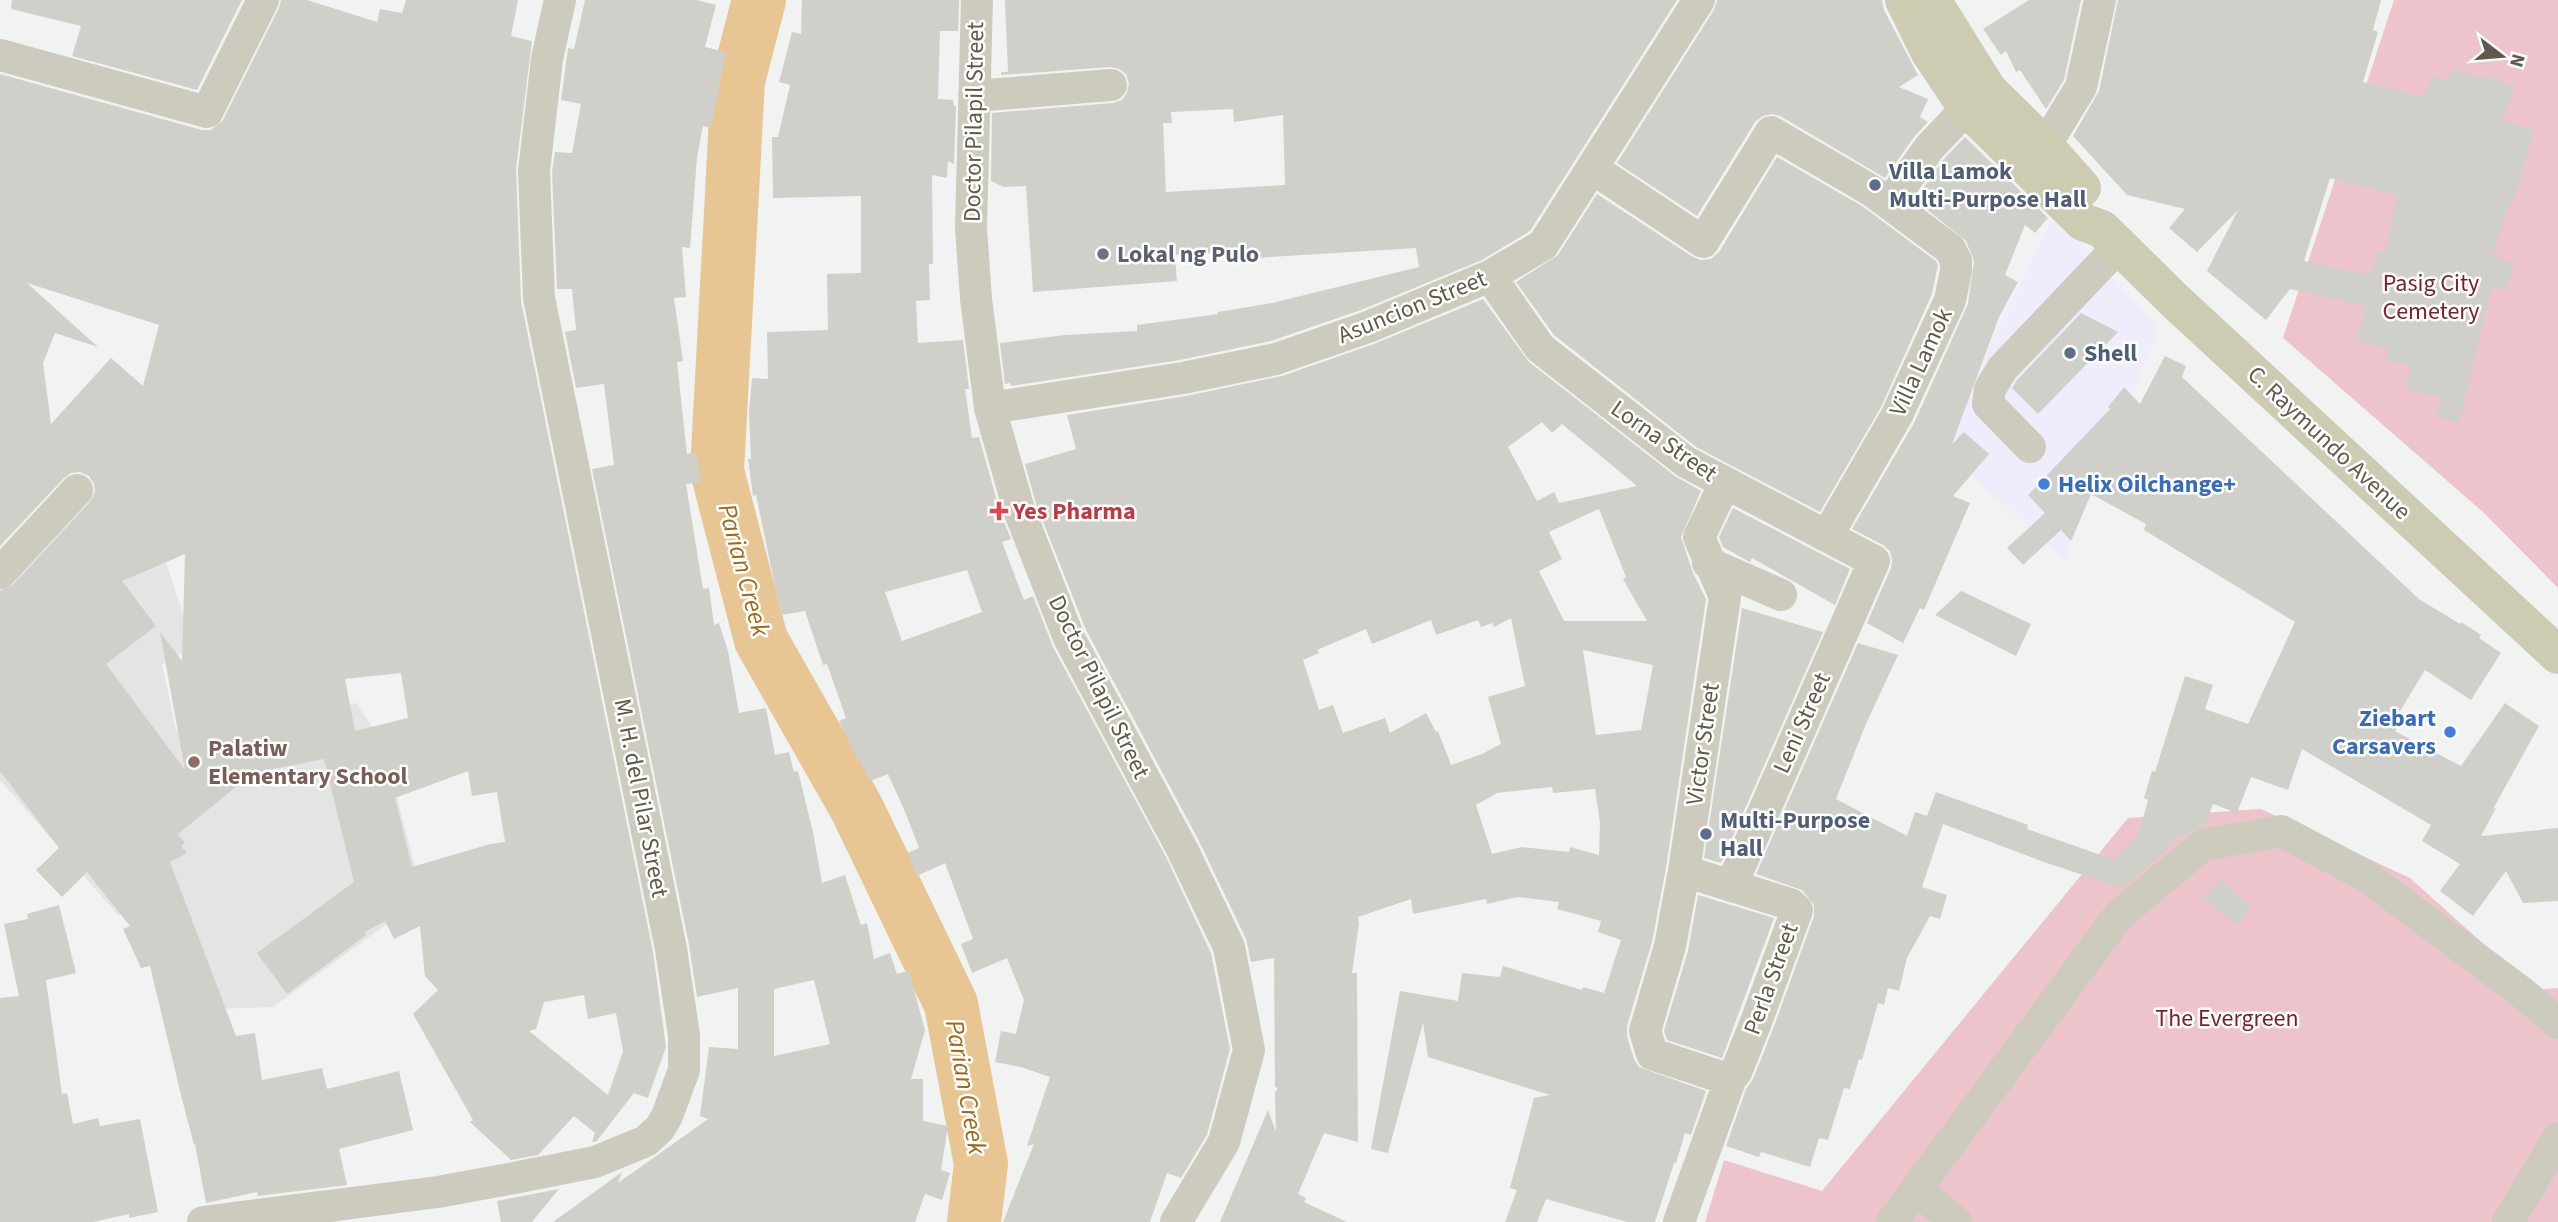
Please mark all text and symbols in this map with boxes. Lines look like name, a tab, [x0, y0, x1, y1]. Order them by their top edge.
north arrow	[2467, 21, 2537, 91]
street label: Doctor Pilapil Street	[955, 22, 993, 222]
text: N	[2502, 50, 2532, 70]
place label: Villa Lamok Multi-Purpose Hall	[1888, 154, 2087, 217]
marker: Villa Lamok Multi-Purpose Hall	[1867, 177, 1883, 193]
place label: Lokal ng Pulo	[1117, 237, 1259, 272]
marker: Lokal ng Pulo	[1095, 246, 1111, 262]
street label: Asuncion Street	[1332, 261, 1492, 353]
park label: Pasig City Cemetery	[2383, 266, 2480, 329]
street label: Villa Lamok	[1881, 302, 1961, 422]
place label: Shell	[2084, 336, 2137, 371]
marker: Shell	[2062, 345, 2078, 361]
street label: C. Raymundo Avenue	[2239, 358, 2419, 528]
street label: Lorna Street	[1604, 391, 1724, 491]
place label: Helix Oilchange+	[2058, 467, 2236, 502]
marker: Helix Oilchange+	[2036, 476, 2052, 492]
place label: Yes Pharma	[1012, 494, 1136, 529]
water label: Parian Creek	[709, 500, 780, 641]
marker: Yes Pharma	[991, 503, 1007, 519]
street label: Doctor Pilapil Street	[1039, 589, 1159, 785]
street label: Leni Street	[1764, 667, 1840, 779]
street label: Victor Street	[1677, 681, 1729, 807]
street label: M. H. del Pilar Street	[605, 696, 677, 900]
place label: Ziebart Carsavers	[2332, 701, 2436, 764]
marker: Ziebart Carsavers	[2442, 724, 2458, 740]
place label: Palatiw Elementary School	[208, 731, 407, 794]
marker: Palatiw Elementary School	[186, 754, 202, 770]
place label: Multi-Purpose Hall	[1720, 803, 1870, 866]
marker: Multi-Purpose Hall	[1698, 826, 1714, 842]
street label: Perla Street	[1735, 918, 1807, 1040]
park label: The Evergreen	[2155, 1001, 2299, 1036]
water label: Parian Creek	[936, 1017, 996, 1158]

